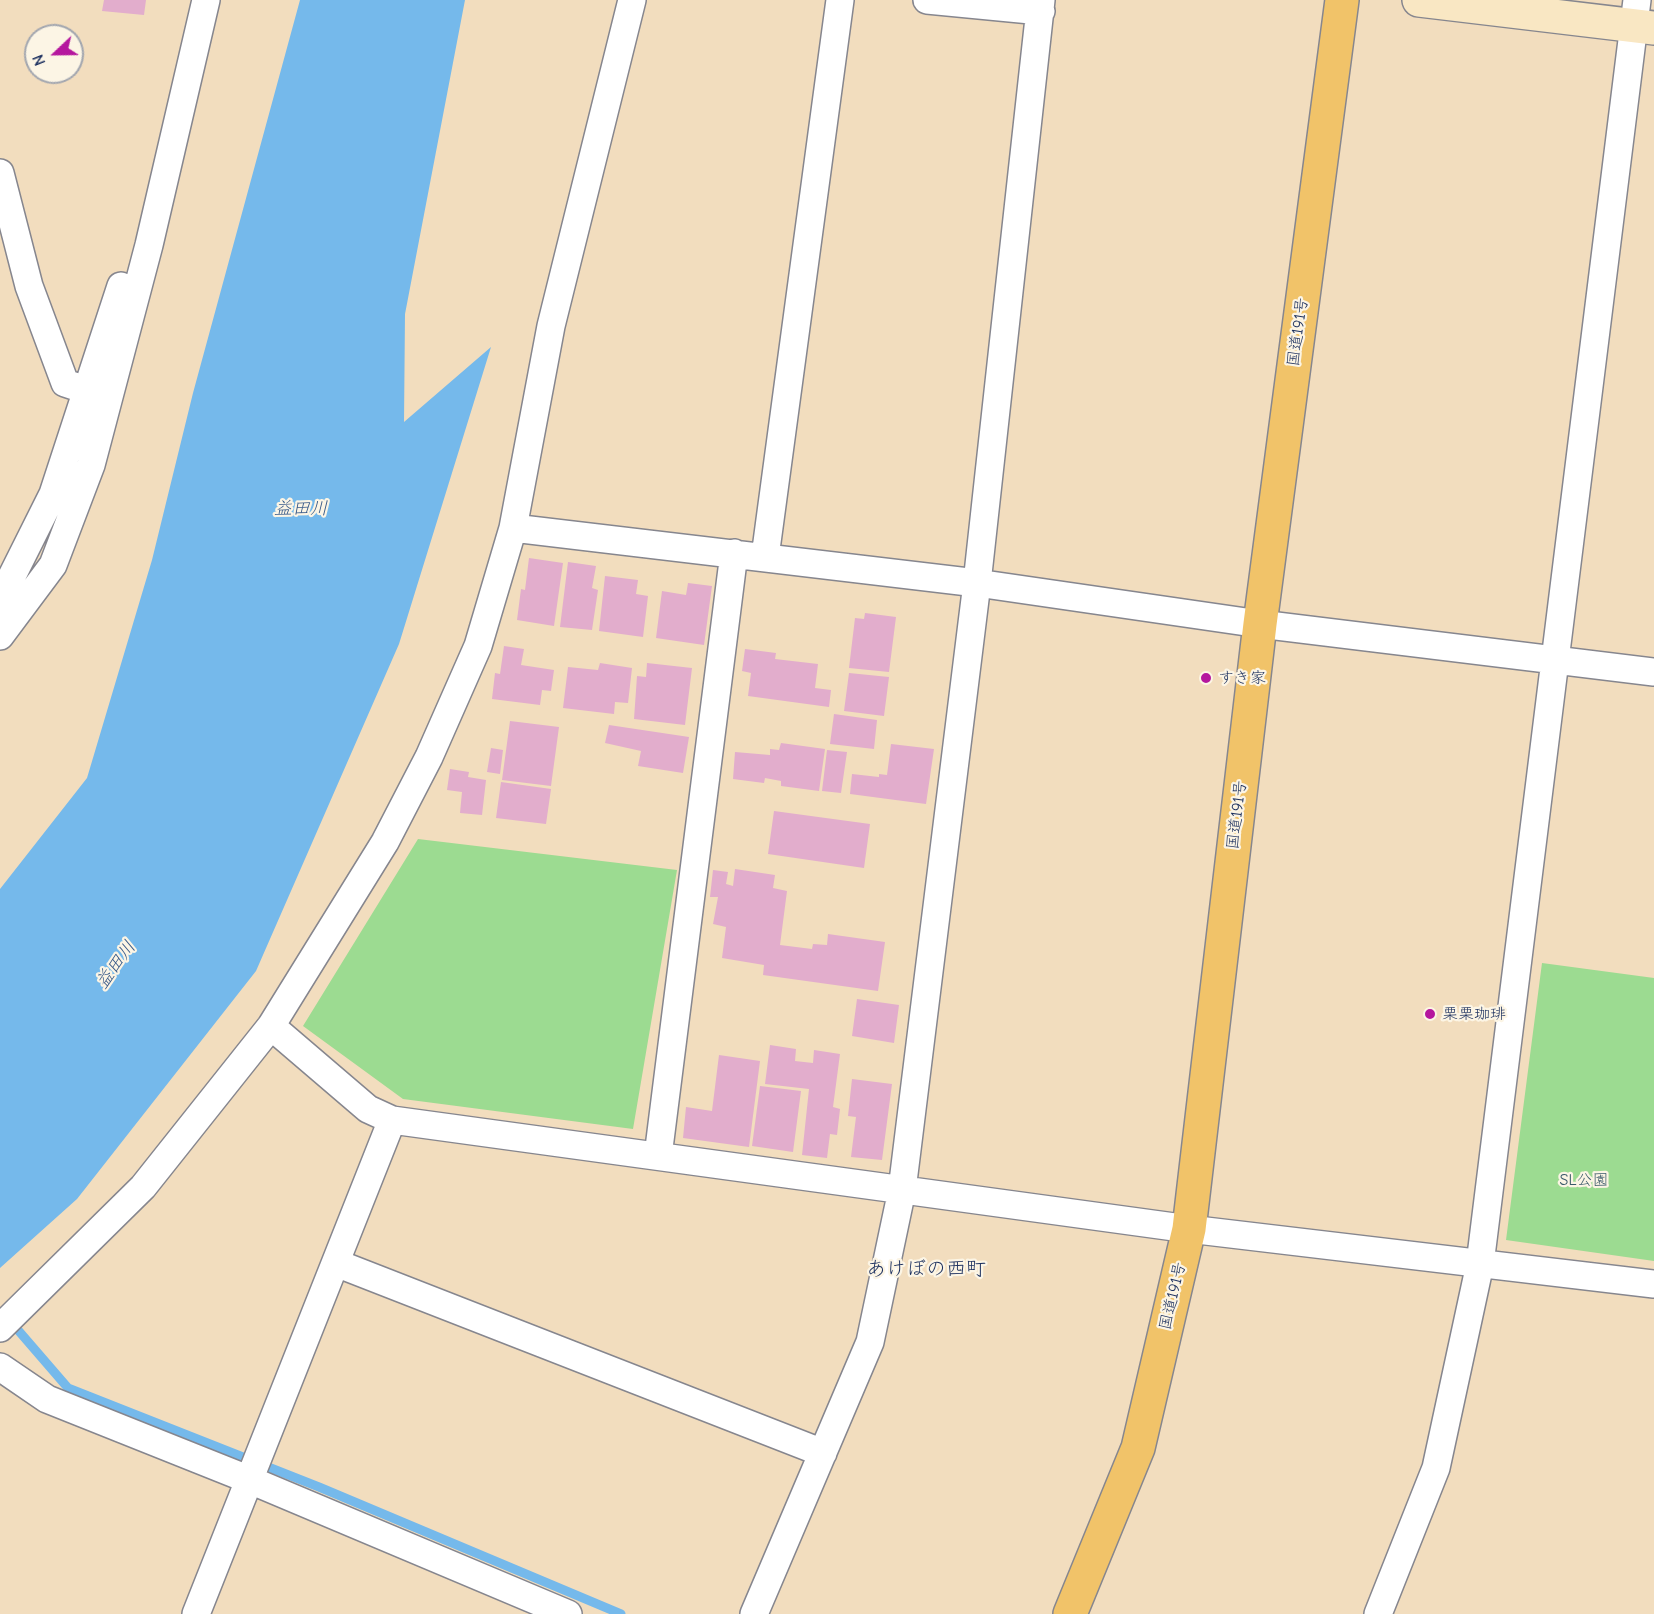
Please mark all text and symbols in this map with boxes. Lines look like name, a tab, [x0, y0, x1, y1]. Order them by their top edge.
north arrow	[24, 24, 84, 84]
text: N	[29, 52, 49, 68]
street label: 国道191号	[1284, 296, 1312, 368]
water label: 益田川	[274, 498, 328, 520]
place label: すき家	[1218, 668, 1266, 688]
marker: すき家	[1199, 671, 1213, 685]
street label: 国道191号	[1223, 780, 1251, 850]
water label: 益田川	[91, 937, 141, 993]
place label: 栗栗珈琲	[1442, 1004, 1506, 1024]
marker: 栗栗珈琲	[1423, 1007, 1437, 1021]
park label: SL公園	[1560, 1170, 1608, 1190]
district label: あけぼの西町	[866, 1257, 986, 1281]
street label: 国道191号	[1156, 1260, 1190, 1332]

